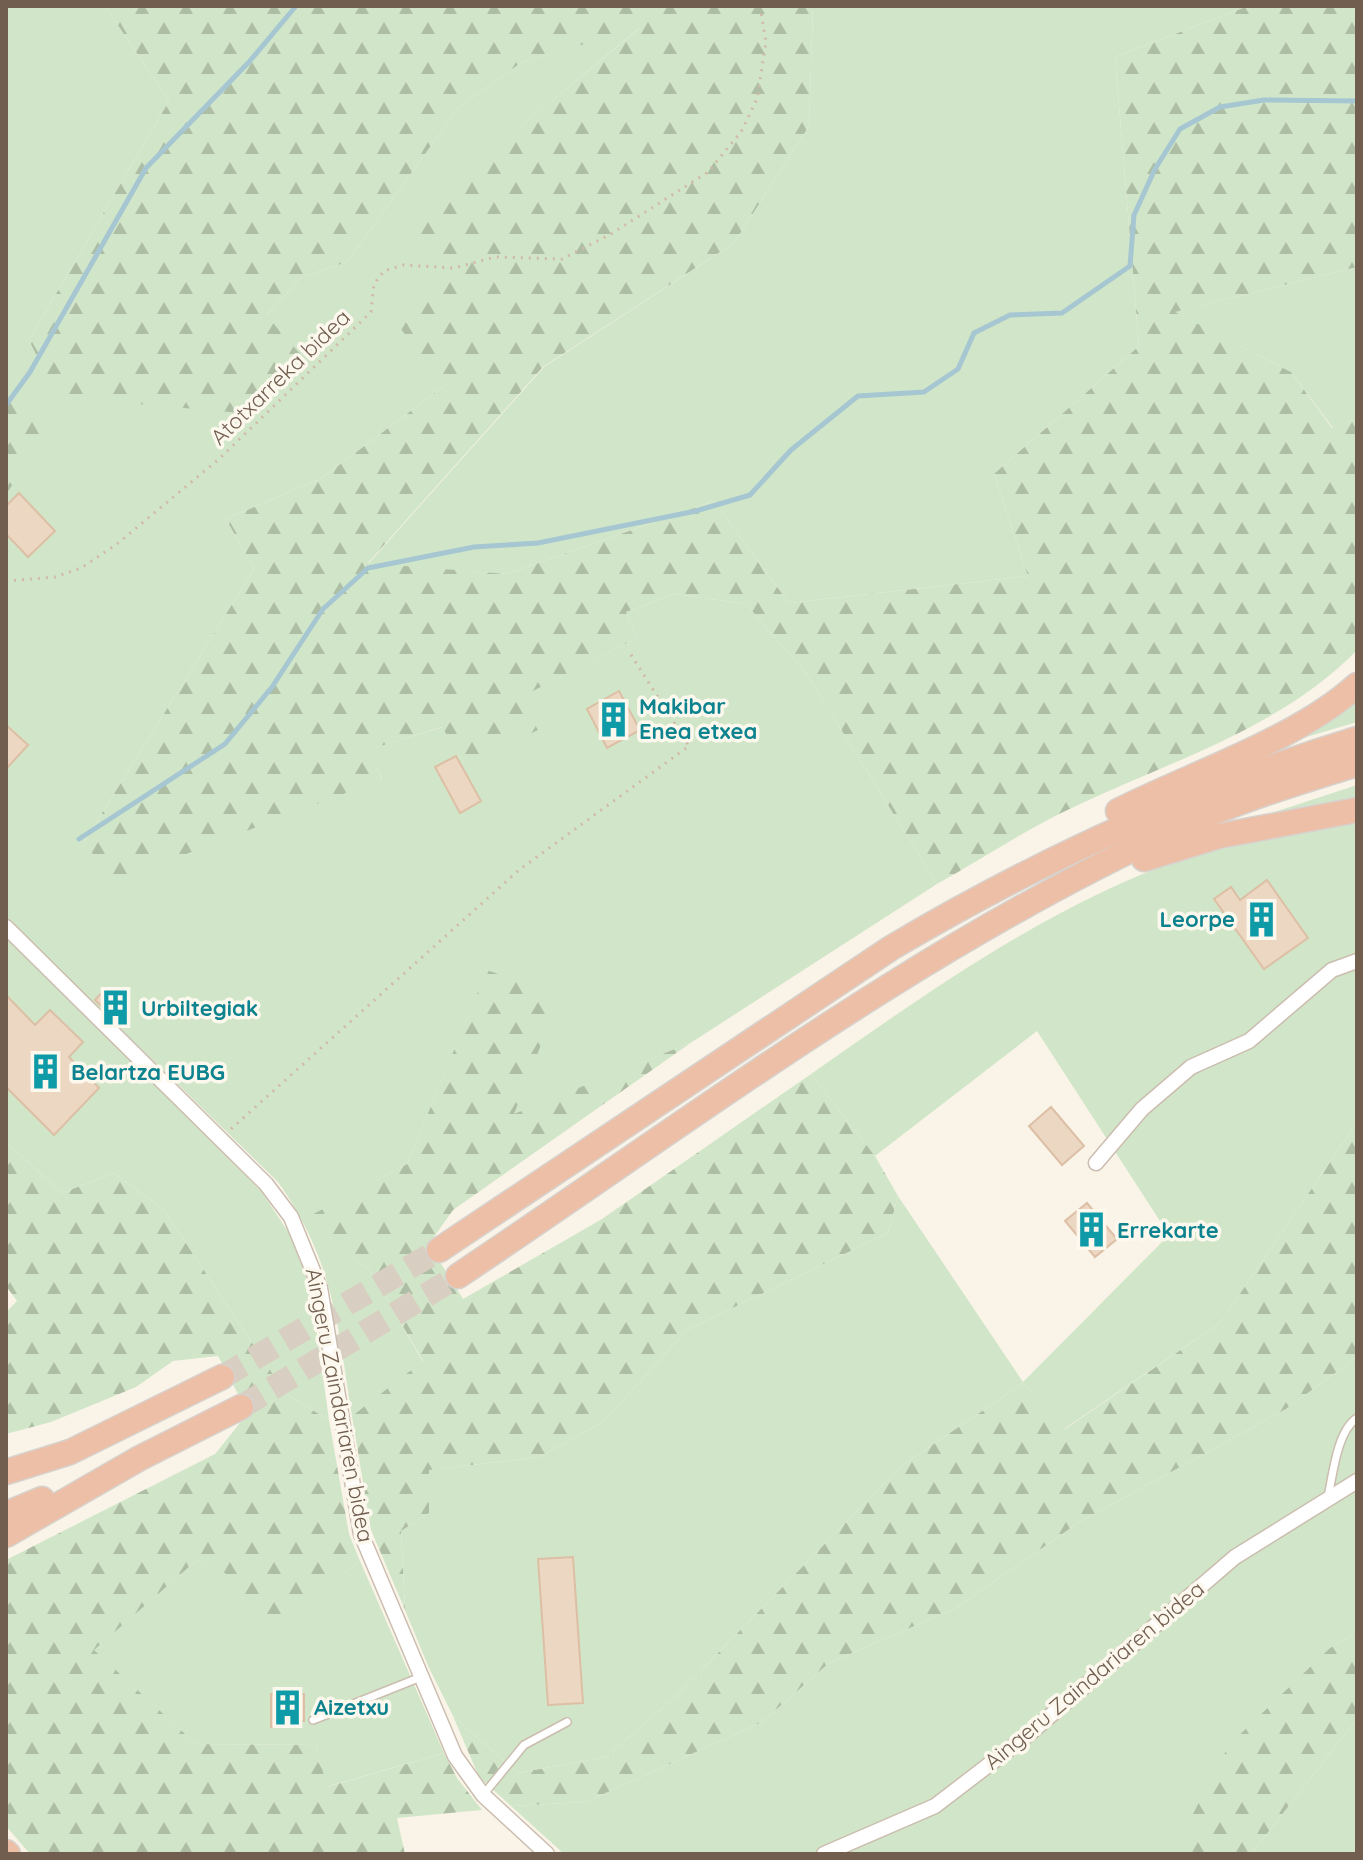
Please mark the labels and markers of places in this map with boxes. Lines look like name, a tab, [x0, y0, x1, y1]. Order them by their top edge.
place label: Makibar Enea etxea	[639, 692, 757, 745]
building icon: Makibar Enea etxea	[594, 700, 632, 738]
building icon: Leorpe	[1242, 900, 1280, 938]
place label: Leorpe	[1160, 905, 1235, 933]
building icon: Urbiltegiak	[96, 989, 134, 1027]
place label: Urbiltegiak	[141, 994, 258, 1022]
building icon: Belartza EUBG	[26, 1053, 64, 1091]
place label: Belartza EUBG	[71, 1058, 225, 1086]
building icon: Errekarte	[1072, 1211, 1110, 1249]
place label: Errekarte	[1117, 1216, 1219, 1244]
building icon: Aizetxu	[269, 1688, 307, 1726]
place label: Aizetxu	[314, 1693, 389, 1721]

